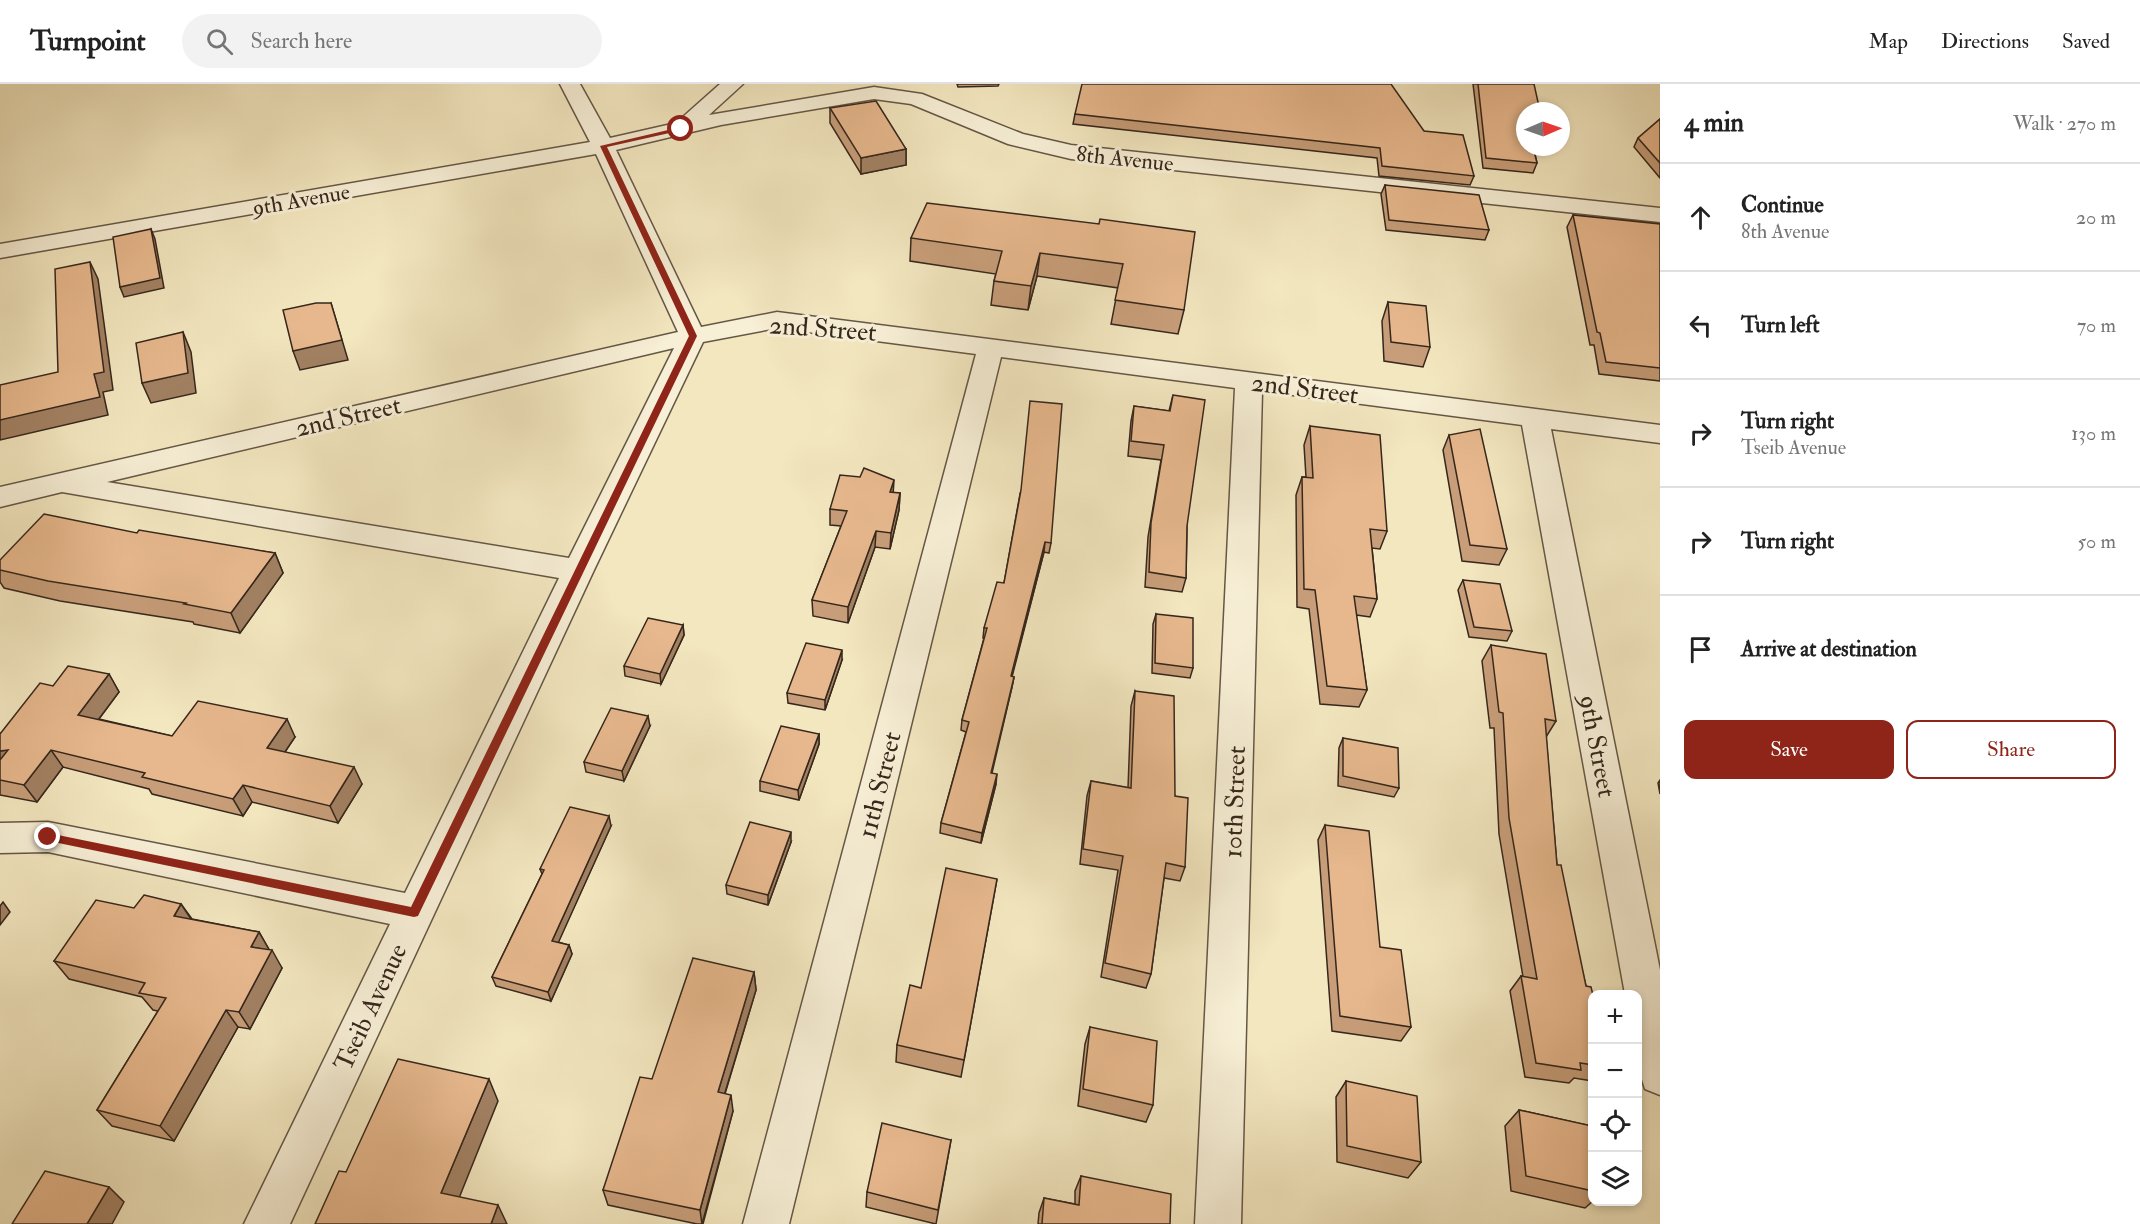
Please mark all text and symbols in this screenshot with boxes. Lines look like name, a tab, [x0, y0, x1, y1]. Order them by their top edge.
search box	[182, 14, 602, 68]
text: Turnpoint	[30, 24, 146, 59]
icon: search	[203, 25, 236, 58]
text: Search here	[251, 27, 352, 55]
text: Map	[1868, 28, 1908, 55]
text: Directions	[1941, 28, 2029, 55]
text: Saved	[2062, 28, 2110, 55]
north arrow	[1516, 102, 1570, 156]
text: 4 min	[1684, 107, 1744, 139]
text: Walk · 270 m	[2013, 111, 2116, 136]
route start	[667, 115, 693, 141]
street label: 8th Avenue	[1075, 140, 1175, 178]
street label: 9th Avenue	[248, 178, 352, 223]
text: Continue	[1741, 191, 1824, 219]
icon: ahead	[1684, 201, 1717, 234]
text: 20 m	[2076, 205, 2116, 230]
text: 8th Avenue	[1741, 219, 1829, 244]
street label: 2nd Street	[768, 309, 878, 349]
icon: left	[1684, 309, 1717, 342]
text: Turn left	[1741, 311, 1820, 339]
text: 70 m	[2077, 313, 2116, 338]
street label: 2nd Street	[1250, 367, 1360, 411]
street label: 2nd Street	[292, 389, 404, 445]
text: Turn right	[1741, 407, 1834, 435]
icon: right	[1684, 417, 1717, 450]
text: 130 m	[2071, 421, 2116, 446]
text: Tseib Avenue	[1741, 435, 1846, 460]
icon: right	[1684, 525, 1717, 558]
text: Turn right	[1741, 527, 1834, 555]
text: 50 m	[2077, 529, 2116, 554]
icon: arrive	[1684, 633, 1717, 666]
text: Arrive at destination	[1741, 635, 1917, 663]
street label: 9th Street	[1571, 690, 1623, 800]
button: Save	[1684, 720, 1894, 779]
button: Share	[1906, 720, 2116, 779]
street label: 11th Street	[851, 729, 909, 842]
street label: 10th Street	[1217, 745, 1253, 859]
route end	[34, 823, 60, 849]
street label: Tseib Avenue	[328, 939, 414, 1076]
map controls	[1588, 990, 1642, 1206]
button: +	[1588, 990, 1642, 1044]
button: −	[1588, 1044, 1642, 1098]
button: locate	[1588, 1098, 1642, 1152]
button: layers	[1588, 1152, 1642, 1206]

